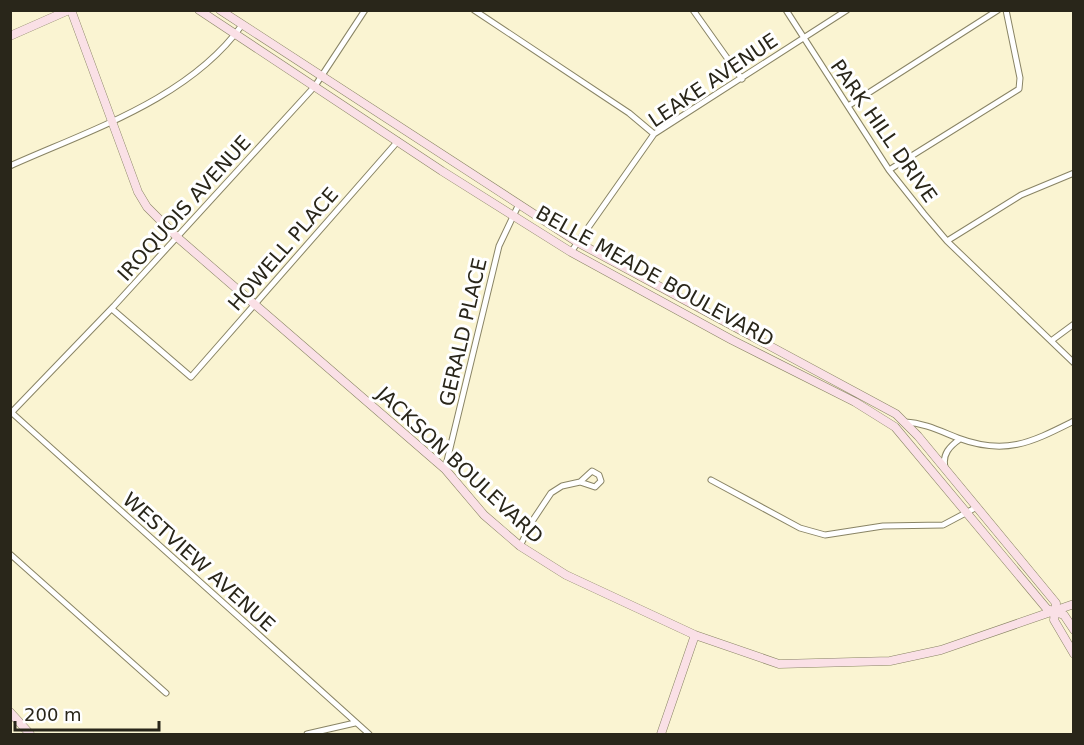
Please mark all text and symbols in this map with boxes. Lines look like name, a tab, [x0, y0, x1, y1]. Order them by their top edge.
street label: LEAKE AVENUE	[644, 28, 782, 132]
street label: PARK HILL DRIVE	[826, 55, 942, 207]
street label: IROQUOIS AVENUE	[112, 130, 256, 286]
street label: HOWELL PLACE	[223, 182, 343, 316]
street label: BELLE MEADE BOULEVARD	[532, 200, 778, 352]
street label: GERALD PLACE	[434, 256, 492, 408]
street label: JACKSON BOULEVARD	[370, 380, 548, 548]
street label: WESTVIEW AVENUE	[118, 487, 280, 637]
scale bar	[15, 694, 159, 732]
text: 200 m	[24, 704, 82, 725]

